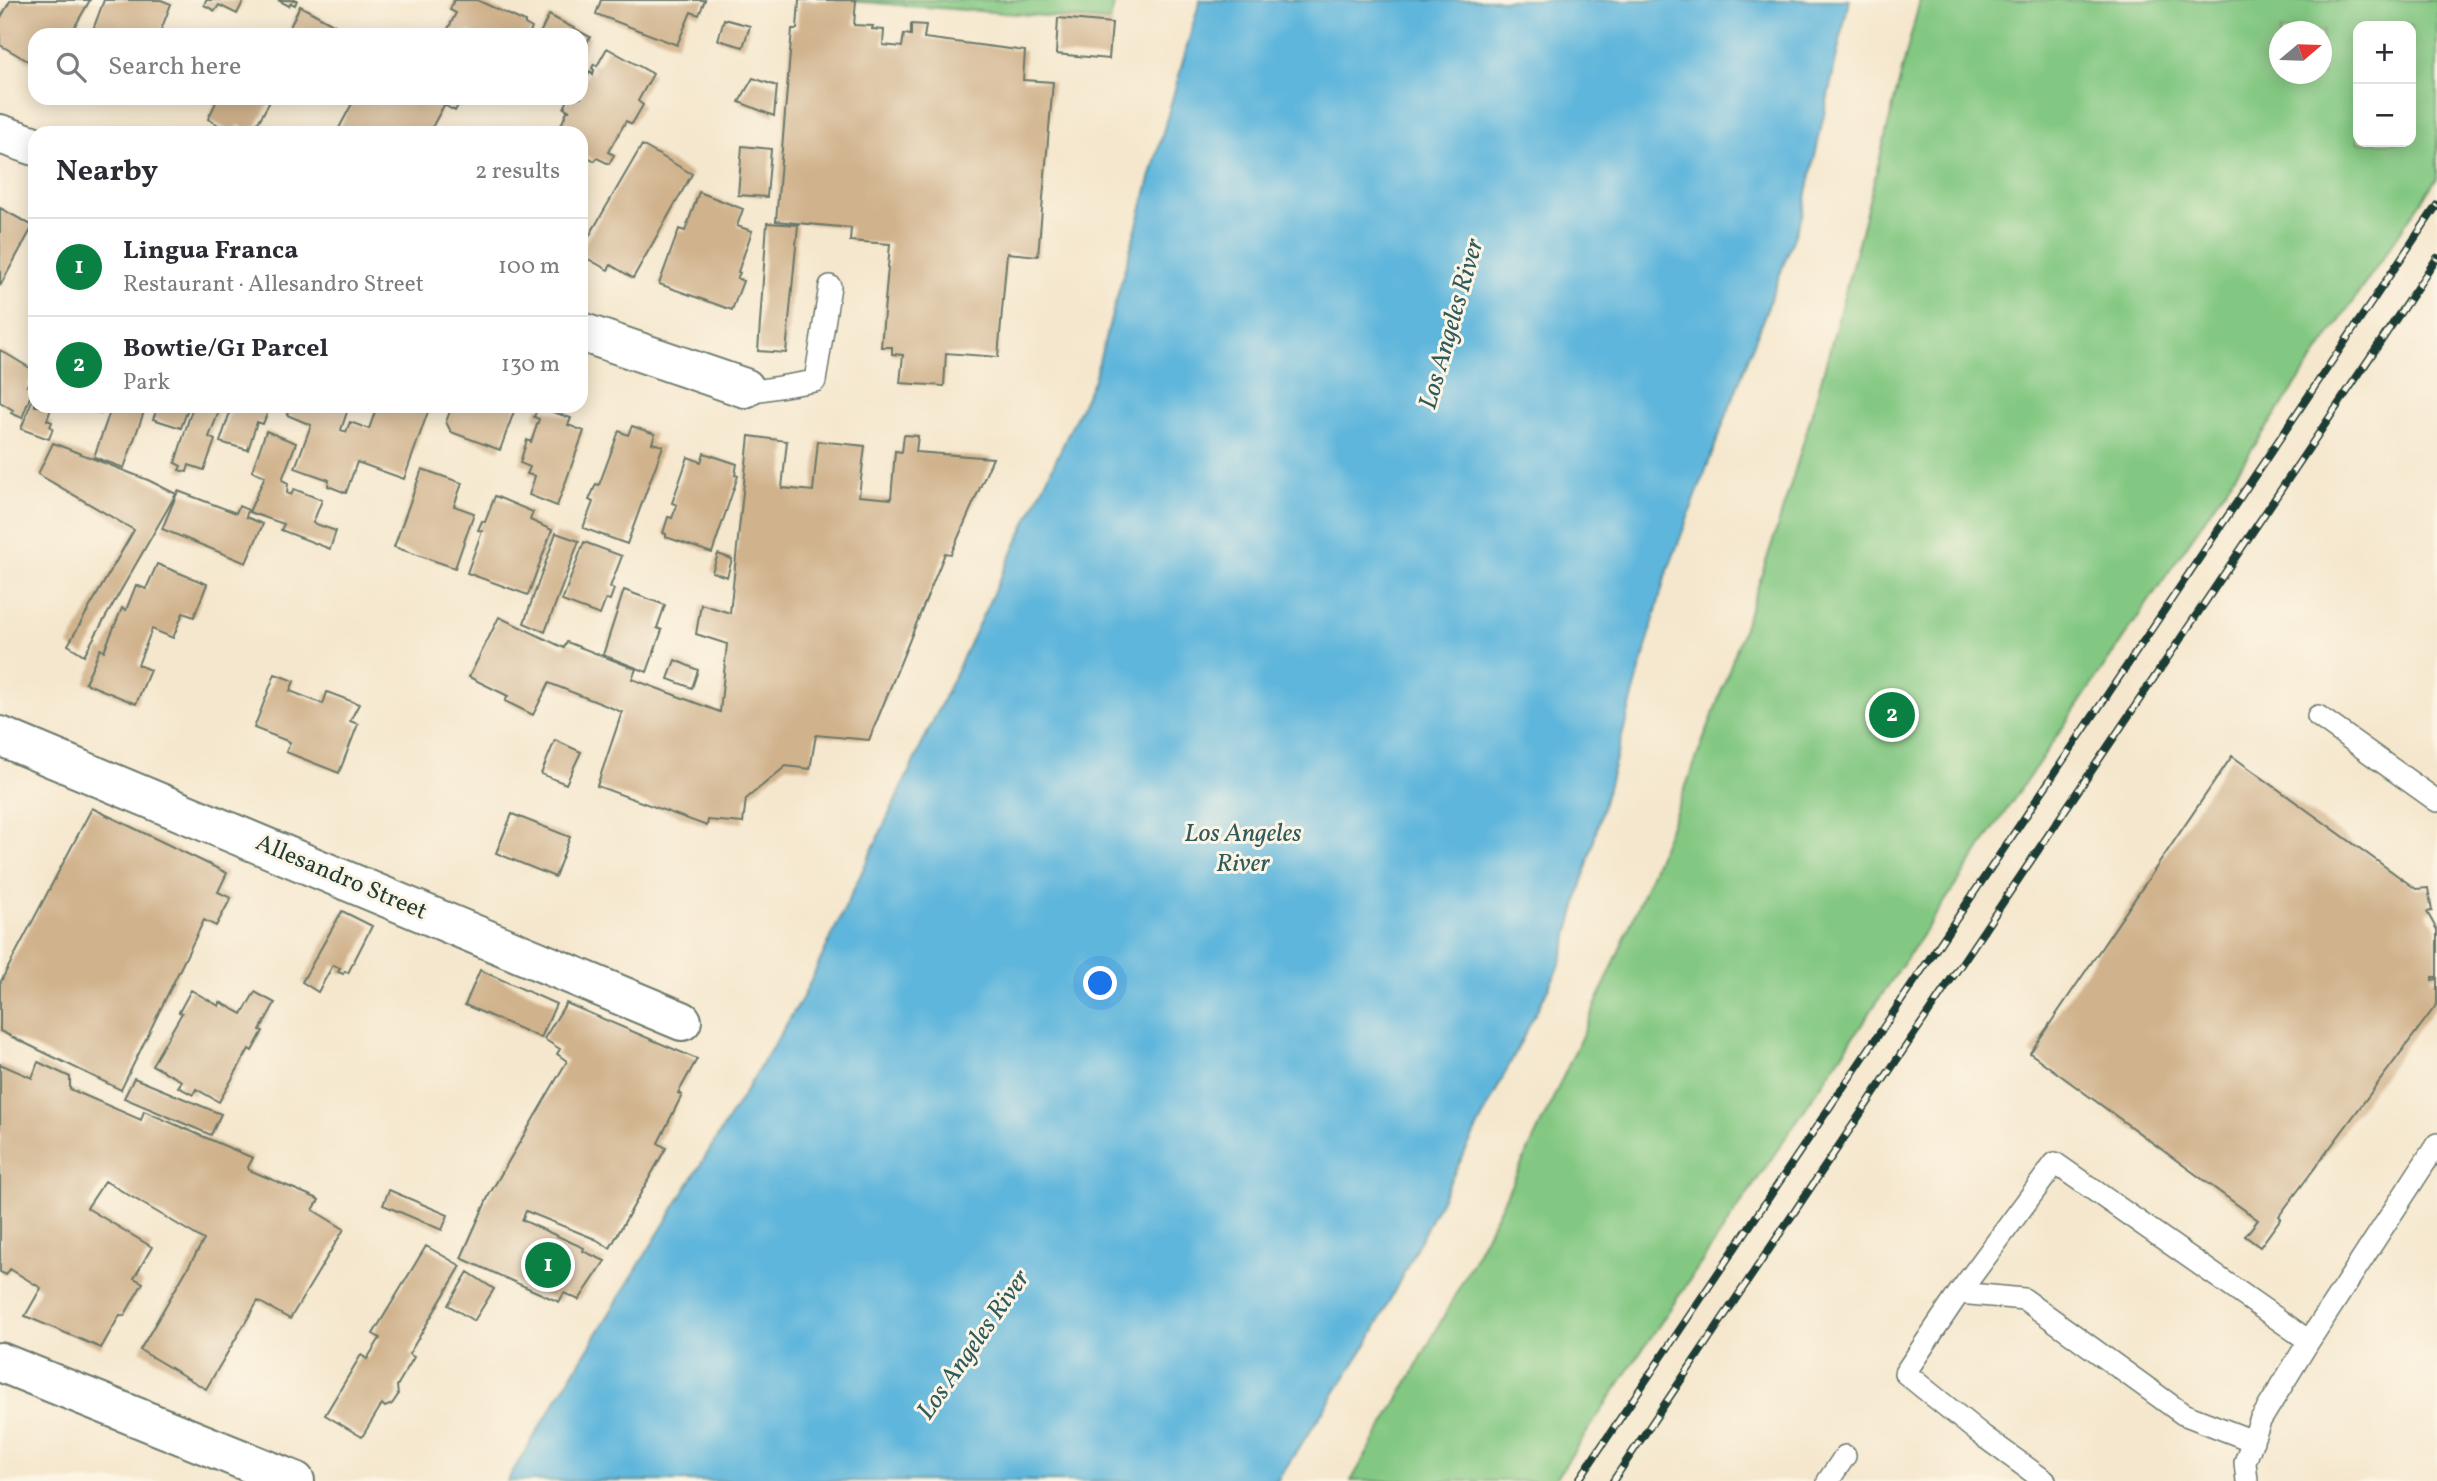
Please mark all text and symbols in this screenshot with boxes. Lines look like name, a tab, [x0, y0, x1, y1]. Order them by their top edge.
north arrow	[2269, 21, 2332, 84]
map controls	[2353, 21, 2416, 147]
button: +	[2353, 21, 2416, 84]
search box	[28, 28, 588, 105]
icon: search	[52, 48, 90, 86]
text: Search here	[108, 49, 241, 85]
button: −	[2353, 84, 2416, 147]
text: Nearby	[56, 151, 158, 193]
text: 2 results	[475, 156, 560, 188]
text: Lingua Franca	[123, 233, 298, 269]
water label: Los Angeles River	[1410, 234, 1494, 414]
text: 1	[74, 251, 84, 283]
text: 100 m	[498, 251, 560, 283]
text: Restaurant · Allesandro Street	[123, 269, 424, 301]
text: Bowtie/G1 Parcel	[123, 331, 328, 367]
text: 2	[73, 349, 85, 381]
text: 130 m	[501, 349, 560, 381]
text: Park	[123, 367, 170, 399]
pin: 2	[1869, 689, 1915, 741]
water label: Los Angeles River	[1184, 816, 1302, 882]
street label: Allesandro Street	[250, 827, 432, 929]
your location	[1083, 966, 1117, 1000]
pin: 1	[525, 1239, 571, 1291]
water label: Los Angeles River	[909, 1262, 1039, 1427]

